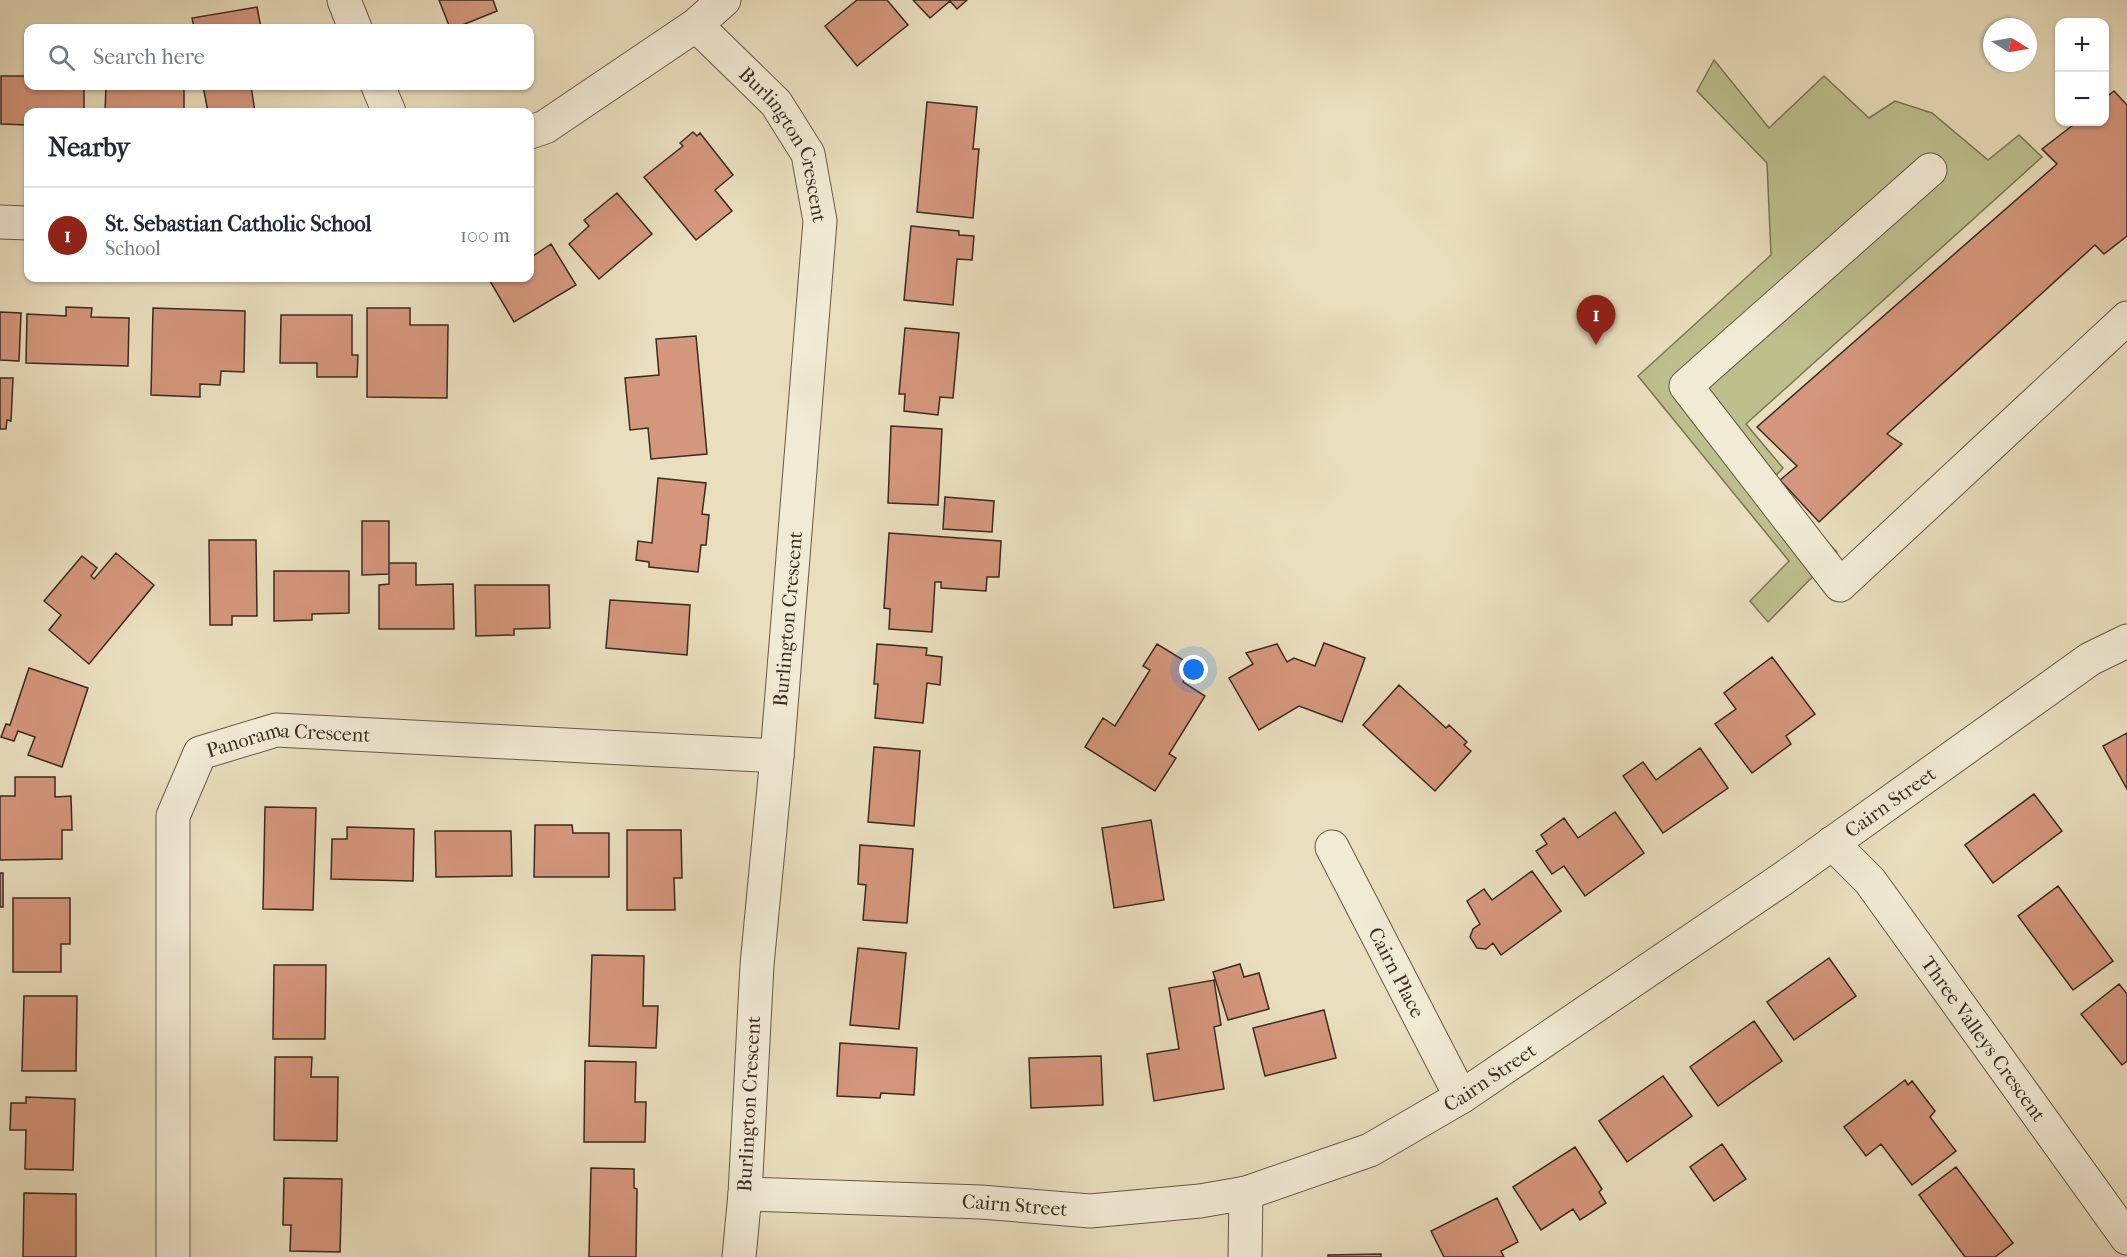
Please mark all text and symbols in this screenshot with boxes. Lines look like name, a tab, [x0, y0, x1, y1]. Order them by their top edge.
north arrow	[1983, 18, 2037, 72]
map controls	[2055, 18, 2109, 126]
button: +	[2055, 18, 2109, 72]
search box	[24, 24, 534, 90]
icon: search	[45, 41, 78, 74]
text: Search here	[93, 44, 205, 70]
street label: Burlington Crescent	[734, 62, 832, 224]
button: −	[2055, 72, 2109, 126]
text: Nearby	[48, 132, 130, 163]
text: St. Sebastian Catholic School	[105, 211, 372, 237]
text: 1	[64, 224, 71, 247]
text: 100 m	[460, 224, 510, 247]
text: School	[105, 237, 161, 260]
pin: 1	[1576, 296, 1616, 345]
street label: Burlington Crescent	[769, 530, 807, 708]
your location	[1179, 655, 1208, 684]
street label: Panorama Crescent	[203, 718, 371, 762]
street label: Cairn Street	[1840, 762, 1940, 842]
street label: Cairn Place	[1364, 923, 1430, 1022]
street label: Three Valleys Crescent	[1916, 952, 2051, 1126]
street label: Burlington Crescent	[733, 1015, 765, 1193]
street label: Cairn Street	[1440, 1038, 1540, 1116]
street label: Cairn Street	[962, 1190, 1068, 1221]

